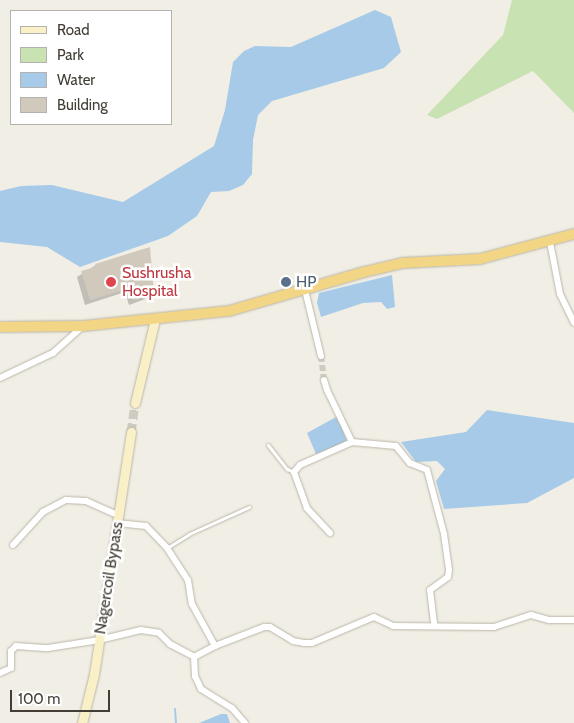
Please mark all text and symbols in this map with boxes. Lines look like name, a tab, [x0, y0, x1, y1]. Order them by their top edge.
legend	[10, 10, 172, 125]
text: Road	[57, 21, 90, 39]
text: Park	[57, 46, 84, 64]
text: Water	[57, 71, 95, 89]
text: Building	[57, 96, 108, 114]
place label: Sushrusha Hospital	[122, 263, 191, 301]
place label: HP	[296, 272, 316, 292]
marker: Sushrusha Hospital	[104, 275, 118, 289]
marker: HP	[280, 276, 292, 288]
street label: Nagercoil Bypass	[91, 520, 127, 636]
scale bar	[12, 680, 112, 712]
text: 100 m	[18, 690, 60, 708]

